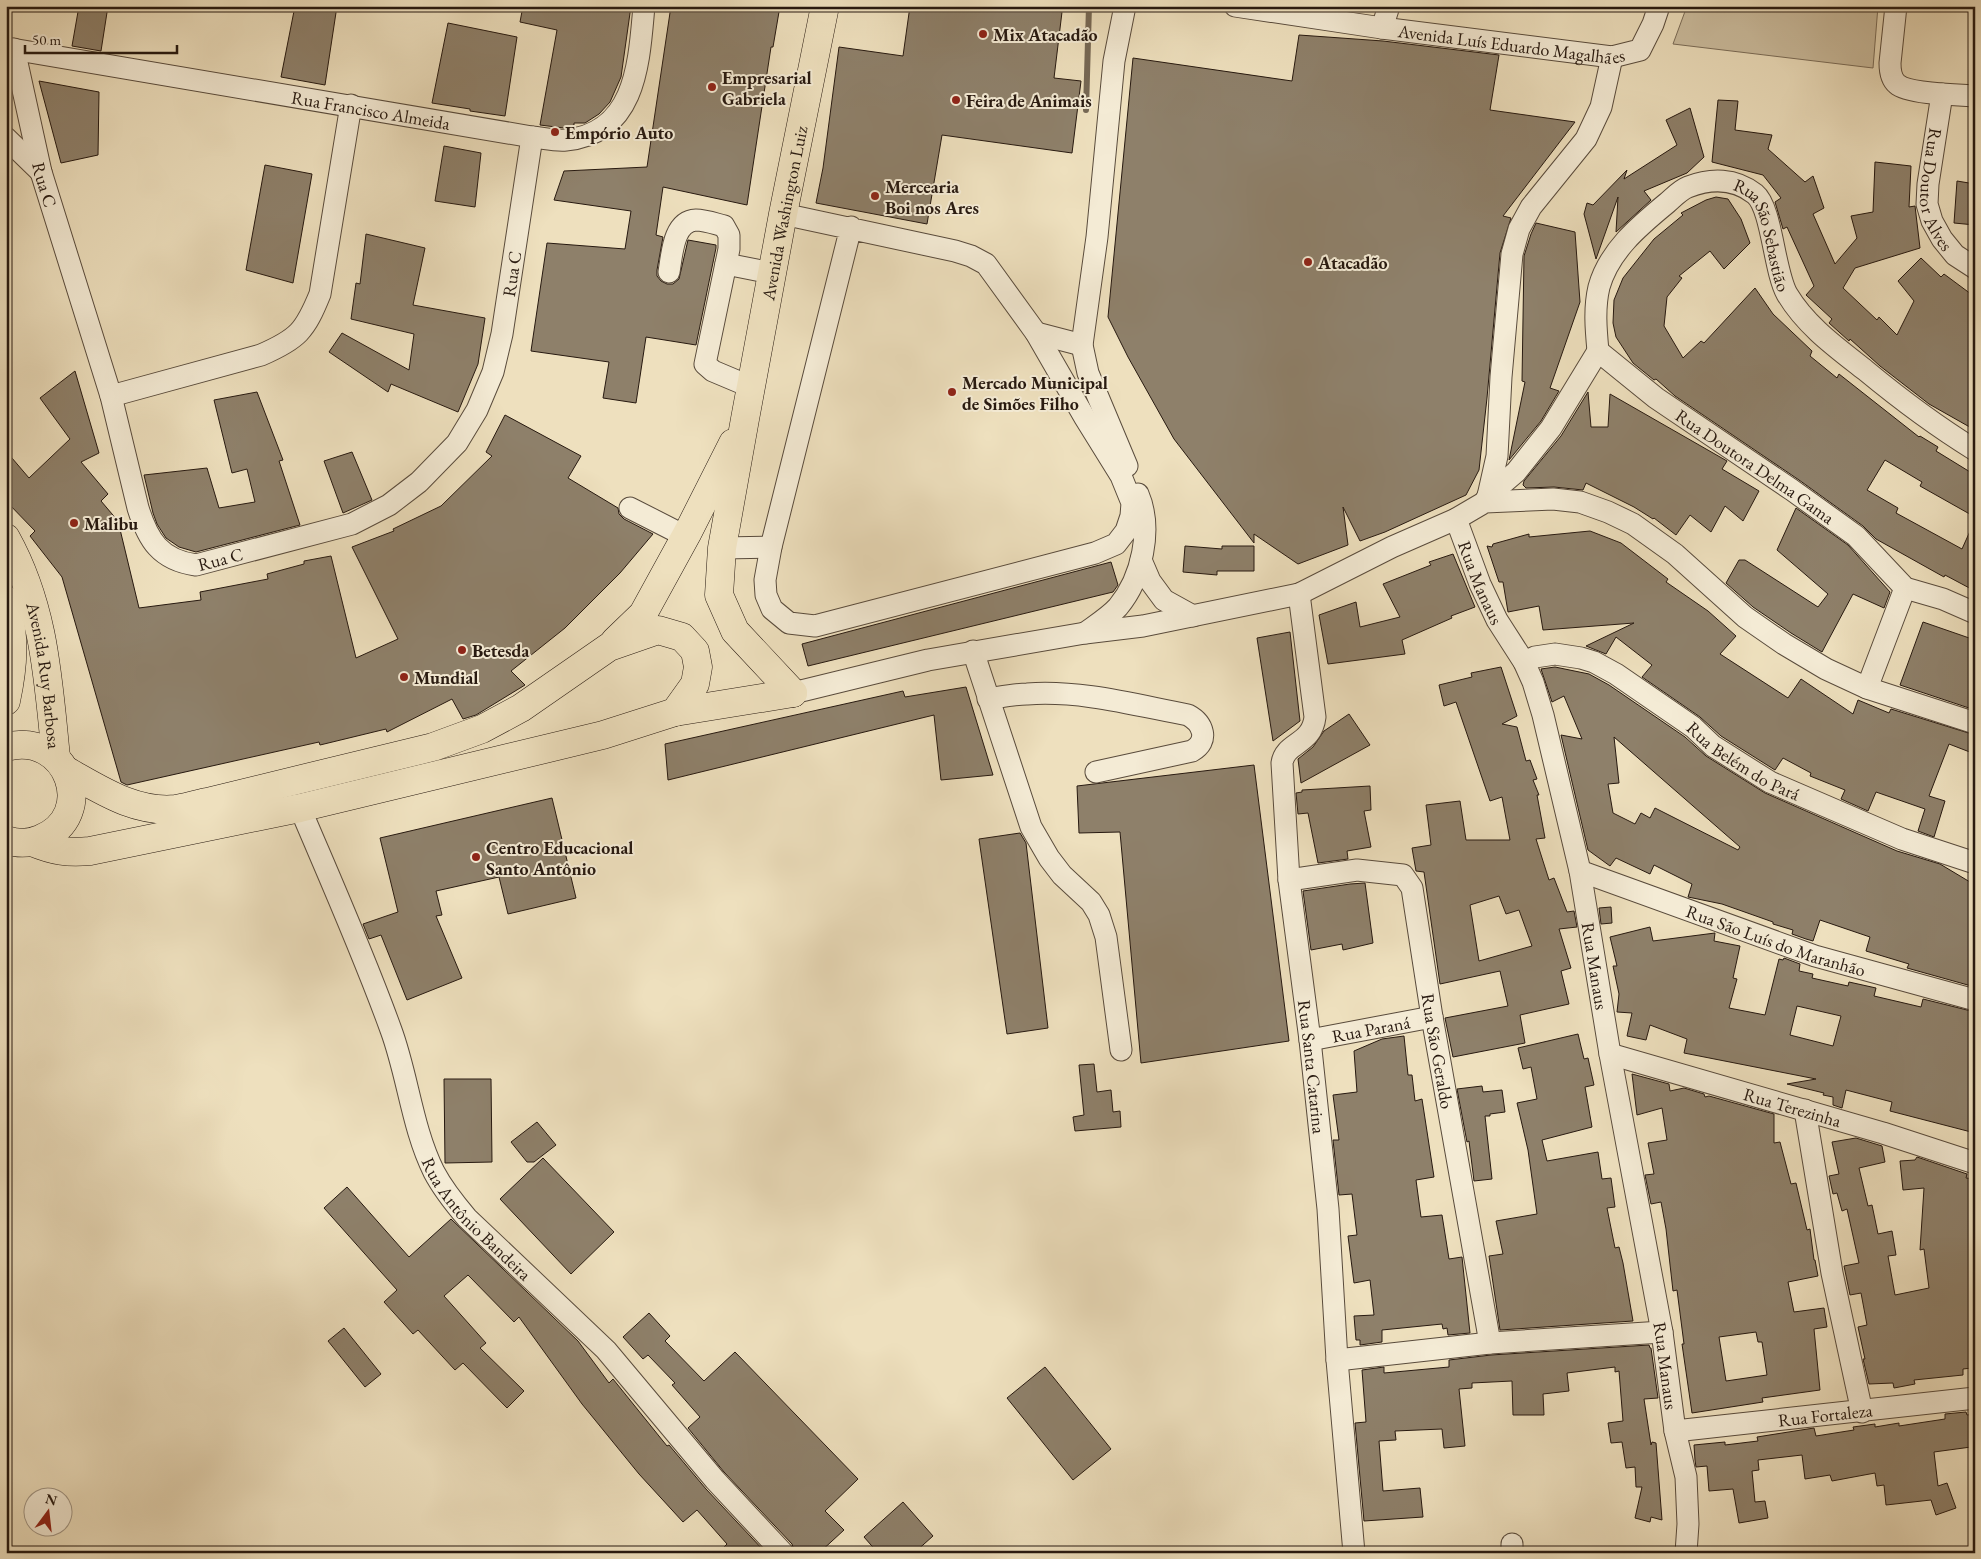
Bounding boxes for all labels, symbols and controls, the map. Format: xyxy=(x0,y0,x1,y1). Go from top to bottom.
street label: Avenida Luís Eduardo Magalhães xyxy=(1396,18,1627,68)
scale bar xyxy=(25,22,178,54)
place label: Mix Atacadão xyxy=(993,23,1098,46)
marker: Mix Atacadão xyxy=(977,28,989,40)
text: 50 m xyxy=(32,30,61,49)
place label: Empresarial Gabriela xyxy=(722,66,812,110)
marker: Empresarial Gabriela xyxy=(706,81,718,93)
street label: Rua Francisco Almeida xyxy=(290,85,453,135)
place label: Feira de Animais xyxy=(966,89,1092,112)
marker: Feira de Animais xyxy=(950,94,962,106)
place label: Empório Auto xyxy=(565,121,673,144)
street label: Avenida Washington Luiz xyxy=(756,124,812,303)
marker: Empório Auto xyxy=(549,126,561,138)
street label: Rua Doutor Alves xyxy=(1915,127,1958,256)
street label: Rua C xyxy=(28,160,63,210)
street label: Rua São Sebastião xyxy=(1731,172,1796,295)
place label: Mercearia Boi nos Ares xyxy=(885,175,979,219)
marker: Mercearia Boi nos Ares xyxy=(869,190,881,202)
street label: Rua C xyxy=(496,249,526,298)
place label: Atacadão xyxy=(1317,251,1388,274)
marker: Atacadão xyxy=(1302,256,1314,268)
place label: Mercado Municipal de Simões Filho xyxy=(962,371,1108,415)
marker: Mercado Municipal de Simões Filho xyxy=(946,386,958,398)
street label: Rua Doutora Delma Gama xyxy=(1671,403,1840,529)
place label: Malibu xyxy=(84,512,138,535)
marker: Malibu xyxy=(68,517,80,529)
street label: Rua Manaus xyxy=(1453,537,1508,629)
street label: Rua C xyxy=(195,542,245,576)
street label: Avenida Ruy Barbosa xyxy=(21,598,67,751)
place label: Betesda xyxy=(472,639,529,662)
marker: Betesda xyxy=(456,644,468,656)
place label: Mundial xyxy=(414,666,478,689)
marker: Mundial xyxy=(398,671,410,683)
street label: Rua Belém do Pará xyxy=(1682,716,1804,805)
place label: Centro Educacional Santo Antônio xyxy=(486,836,633,880)
marker: Centro Educacional Santo Antônio xyxy=(470,851,482,863)
street label: Rua São Luís do Maranhão xyxy=(1683,899,1868,981)
street label: Rua Manaus xyxy=(1577,921,1614,1012)
street label: Rua São Geraldo xyxy=(1417,992,1460,1111)
street label: Rua Santa Catarina xyxy=(1293,998,1331,1136)
street label: Rua Paraná xyxy=(1330,1010,1413,1047)
street label: Rua Terezinha xyxy=(1741,1082,1845,1132)
street label: Rua Antônio Bandeira xyxy=(417,1154,537,1286)
street label: Rua Manaus xyxy=(1649,1320,1684,1411)
street label: Rua Fortaleza xyxy=(1777,1398,1874,1431)
north arrow xyxy=(22,1486,72,1536)
text: N xyxy=(44,1489,60,1510)

